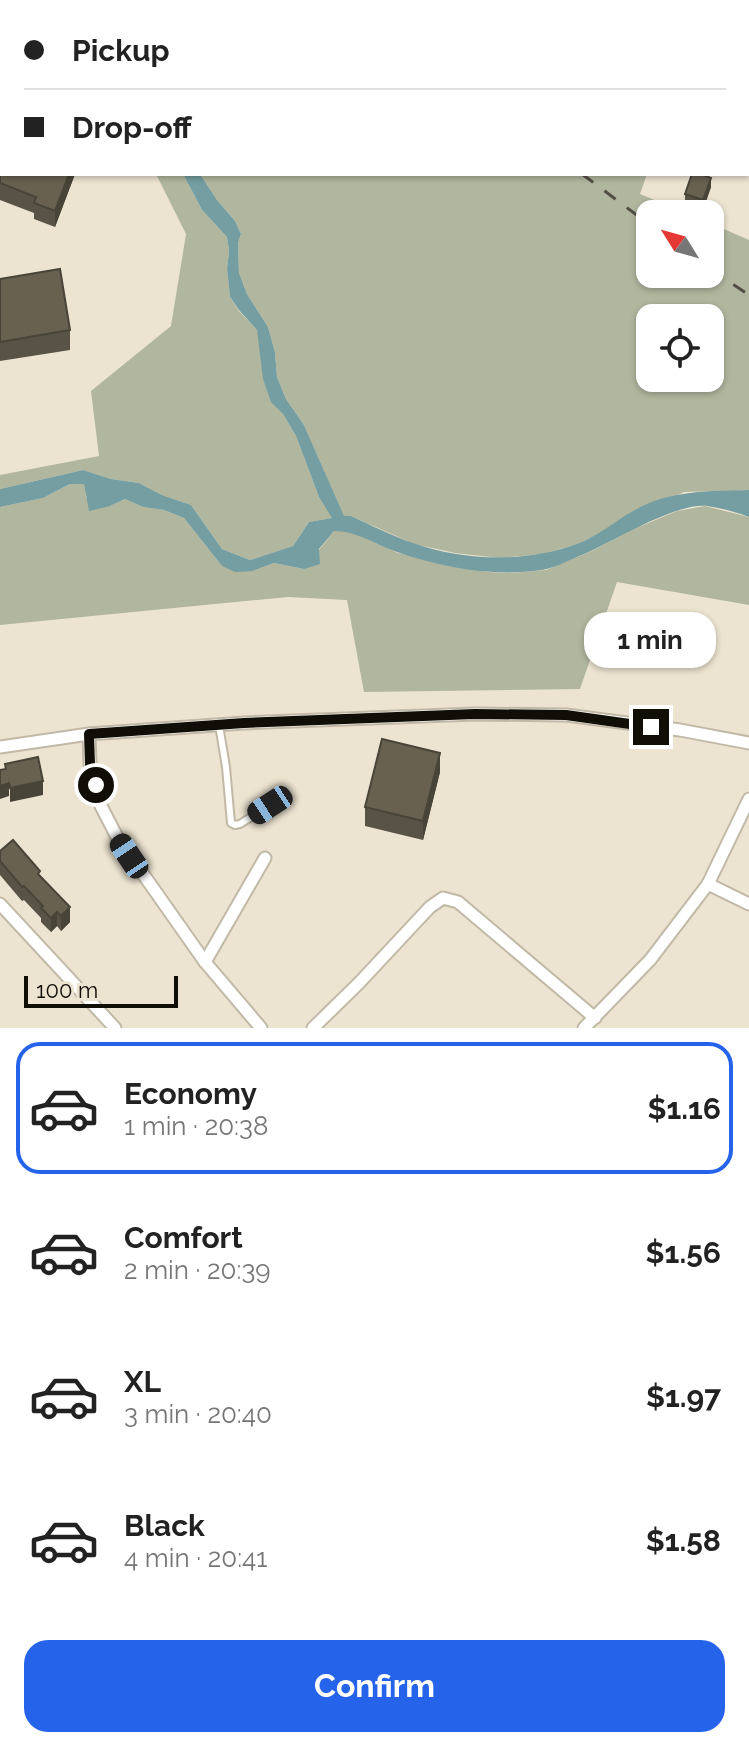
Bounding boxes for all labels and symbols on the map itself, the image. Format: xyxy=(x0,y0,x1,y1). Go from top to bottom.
north arrow xyxy=(636,200,724,288)
callout: 1 min xyxy=(585,611,717,667)
route end xyxy=(633,709,669,745)
route start xyxy=(78,767,114,803)
car xyxy=(243,782,297,828)
car xyxy=(106,829,152,883)
scale bar xyxy=(24,972,178,1008)

